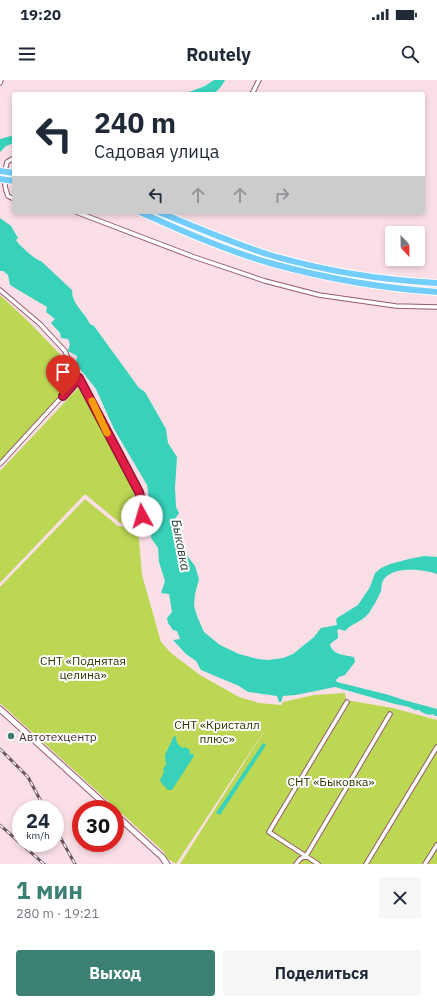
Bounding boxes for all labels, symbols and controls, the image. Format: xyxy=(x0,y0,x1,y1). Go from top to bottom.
text: 19:20 xyxy=(20,5,61,24)
icon: menu xyxy=(16,43,38,65)
text: Routely xyxy=(186,43,251,66)
icon: search xyxy=(399,43,421,65)
text: 240 m xyxy=(94,104,176,141)
icon: left xyxy=(28,108,80,160)
text: Садовая улица xyxy=(94,140,219,163)
icon: left xyxy=(145,184,167,206)
icon: ahead xyxy=(187,184,209,206)
icon: ahead xyxy=(229,184,251,206)
icon: right xyxy=(271,184,293,206)
north arrow xyxy=(385,226,425,266)
map controls xyxy=(385,226,425,266)
pin xyxy=(46,355,80,396)
icon: arrive xyxy=(52,361,74,383)
position arrow xyxy=(121,495,163,537)
water label: Быковка xyxy=(168,518,194,572)
park label: СНТ «Поднятая целина» xyxy=(40,653,126,682)
park label: СНТ «Кристалл плюс» xyxy=(174,717,260,746)
place label: Автотехцентр xyxy=(19,729,97,744)
marker: Автотехцентр xyxy=(6,731,16,741)
park label: СНТ «Быковка» xyxy=(288,774,374,789)
speed limit sign: 30 xyxy=(72,800,124,852)
text: 24 xyxy=(26,807,50,834)
text: km/h xyxy=(26,829,50,842)
text: 1 мин xyxy=(16,874,83,906)
button: close xyxy=(379,877,421,919)
text: 280 m · 19:21 xyxy=(16,905,99,922)
button: Выход xyxy=(16,950,215,996)
button: Поделиться xyxy=(223,950,421,996)

